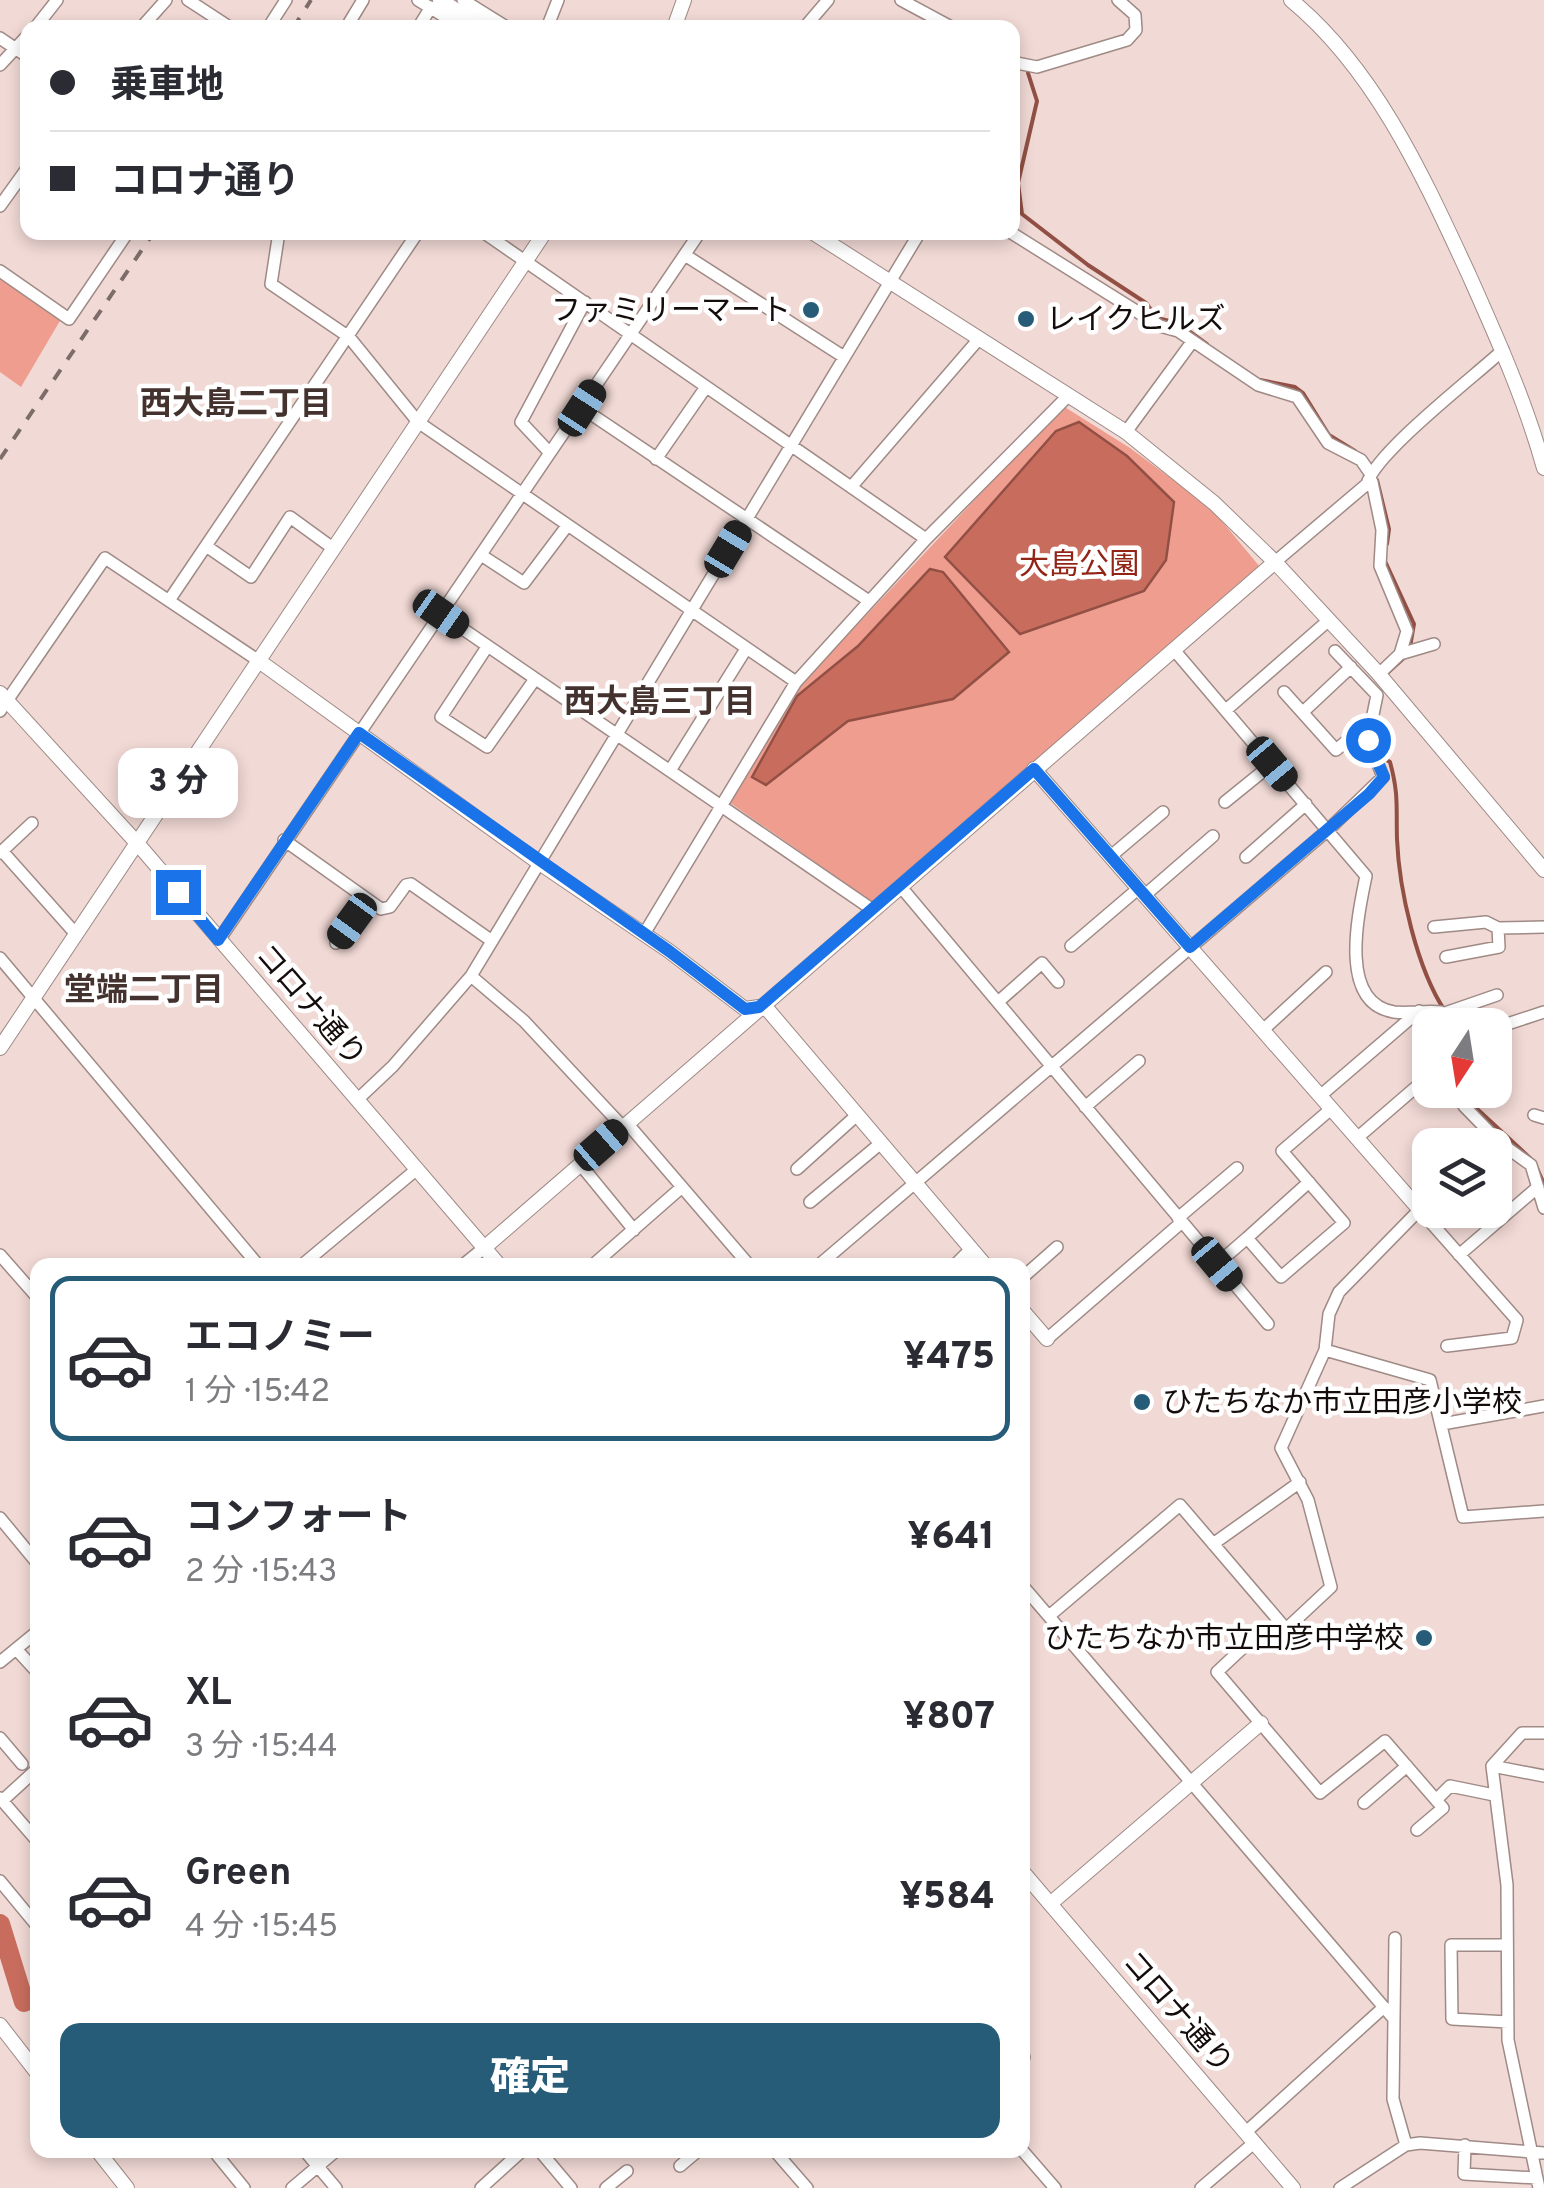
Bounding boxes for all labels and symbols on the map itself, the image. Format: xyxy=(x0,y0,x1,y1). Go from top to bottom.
place label: ファミリーマート xyxy=(551,294,791,331)
marker: ファミリーマート xyxy=(800,299,822,321)
place label: レイクヒルズ xyxy=(1046,303,1225,340)
marker: レイクヒルズ xyxy=(1015,308,1037,330)
car xyxy=(553,375,611,441)
district label: 西大島二丁目 xyxy=(140,386,332,426)
car xyxy=(700,516,756,582)
park label: 大島公園 xyxy=(1019,548,1139,585)
car xyxy=(408,585,474,643)
district label: 西大島三丁目 xyxy=(564,684,756,724)
route start xyxy=(1346,718,1391,763)
car xyxy=(1241,731,1303,797)
callout: 3 分 xyxy=(118,747,238,817)
route end xyxy=(156,870,201,915)
car xyxy=(322,888,382,954)
street label: コロナ通り xyxy=(246,938,372,1075)
district label: 堂端二丁目 xyxy=(64,972,224,1012)
north arrow xyxy=(1412,1008,1512,1108)
car xyxy=(569,1114,633,1176)
car xyxy=(1186,1231,1248,1297)
place label: ひたちなか市立田彦小学校 xyxy=(1162,1386,1522,1423)
marker: ひたちなか市立田彦小学校 xyxy=(1131,1391,1153,1413)
place label: ひたちなか市立田彦中学校 xyxy=(1044,1622,1404,1659)
marker: ひたちなか市立田彦中学校 xyxy=(1413,1627,1435,1649)
street label: コロナ通り xyxy=(1113,1945,1239,2082)

